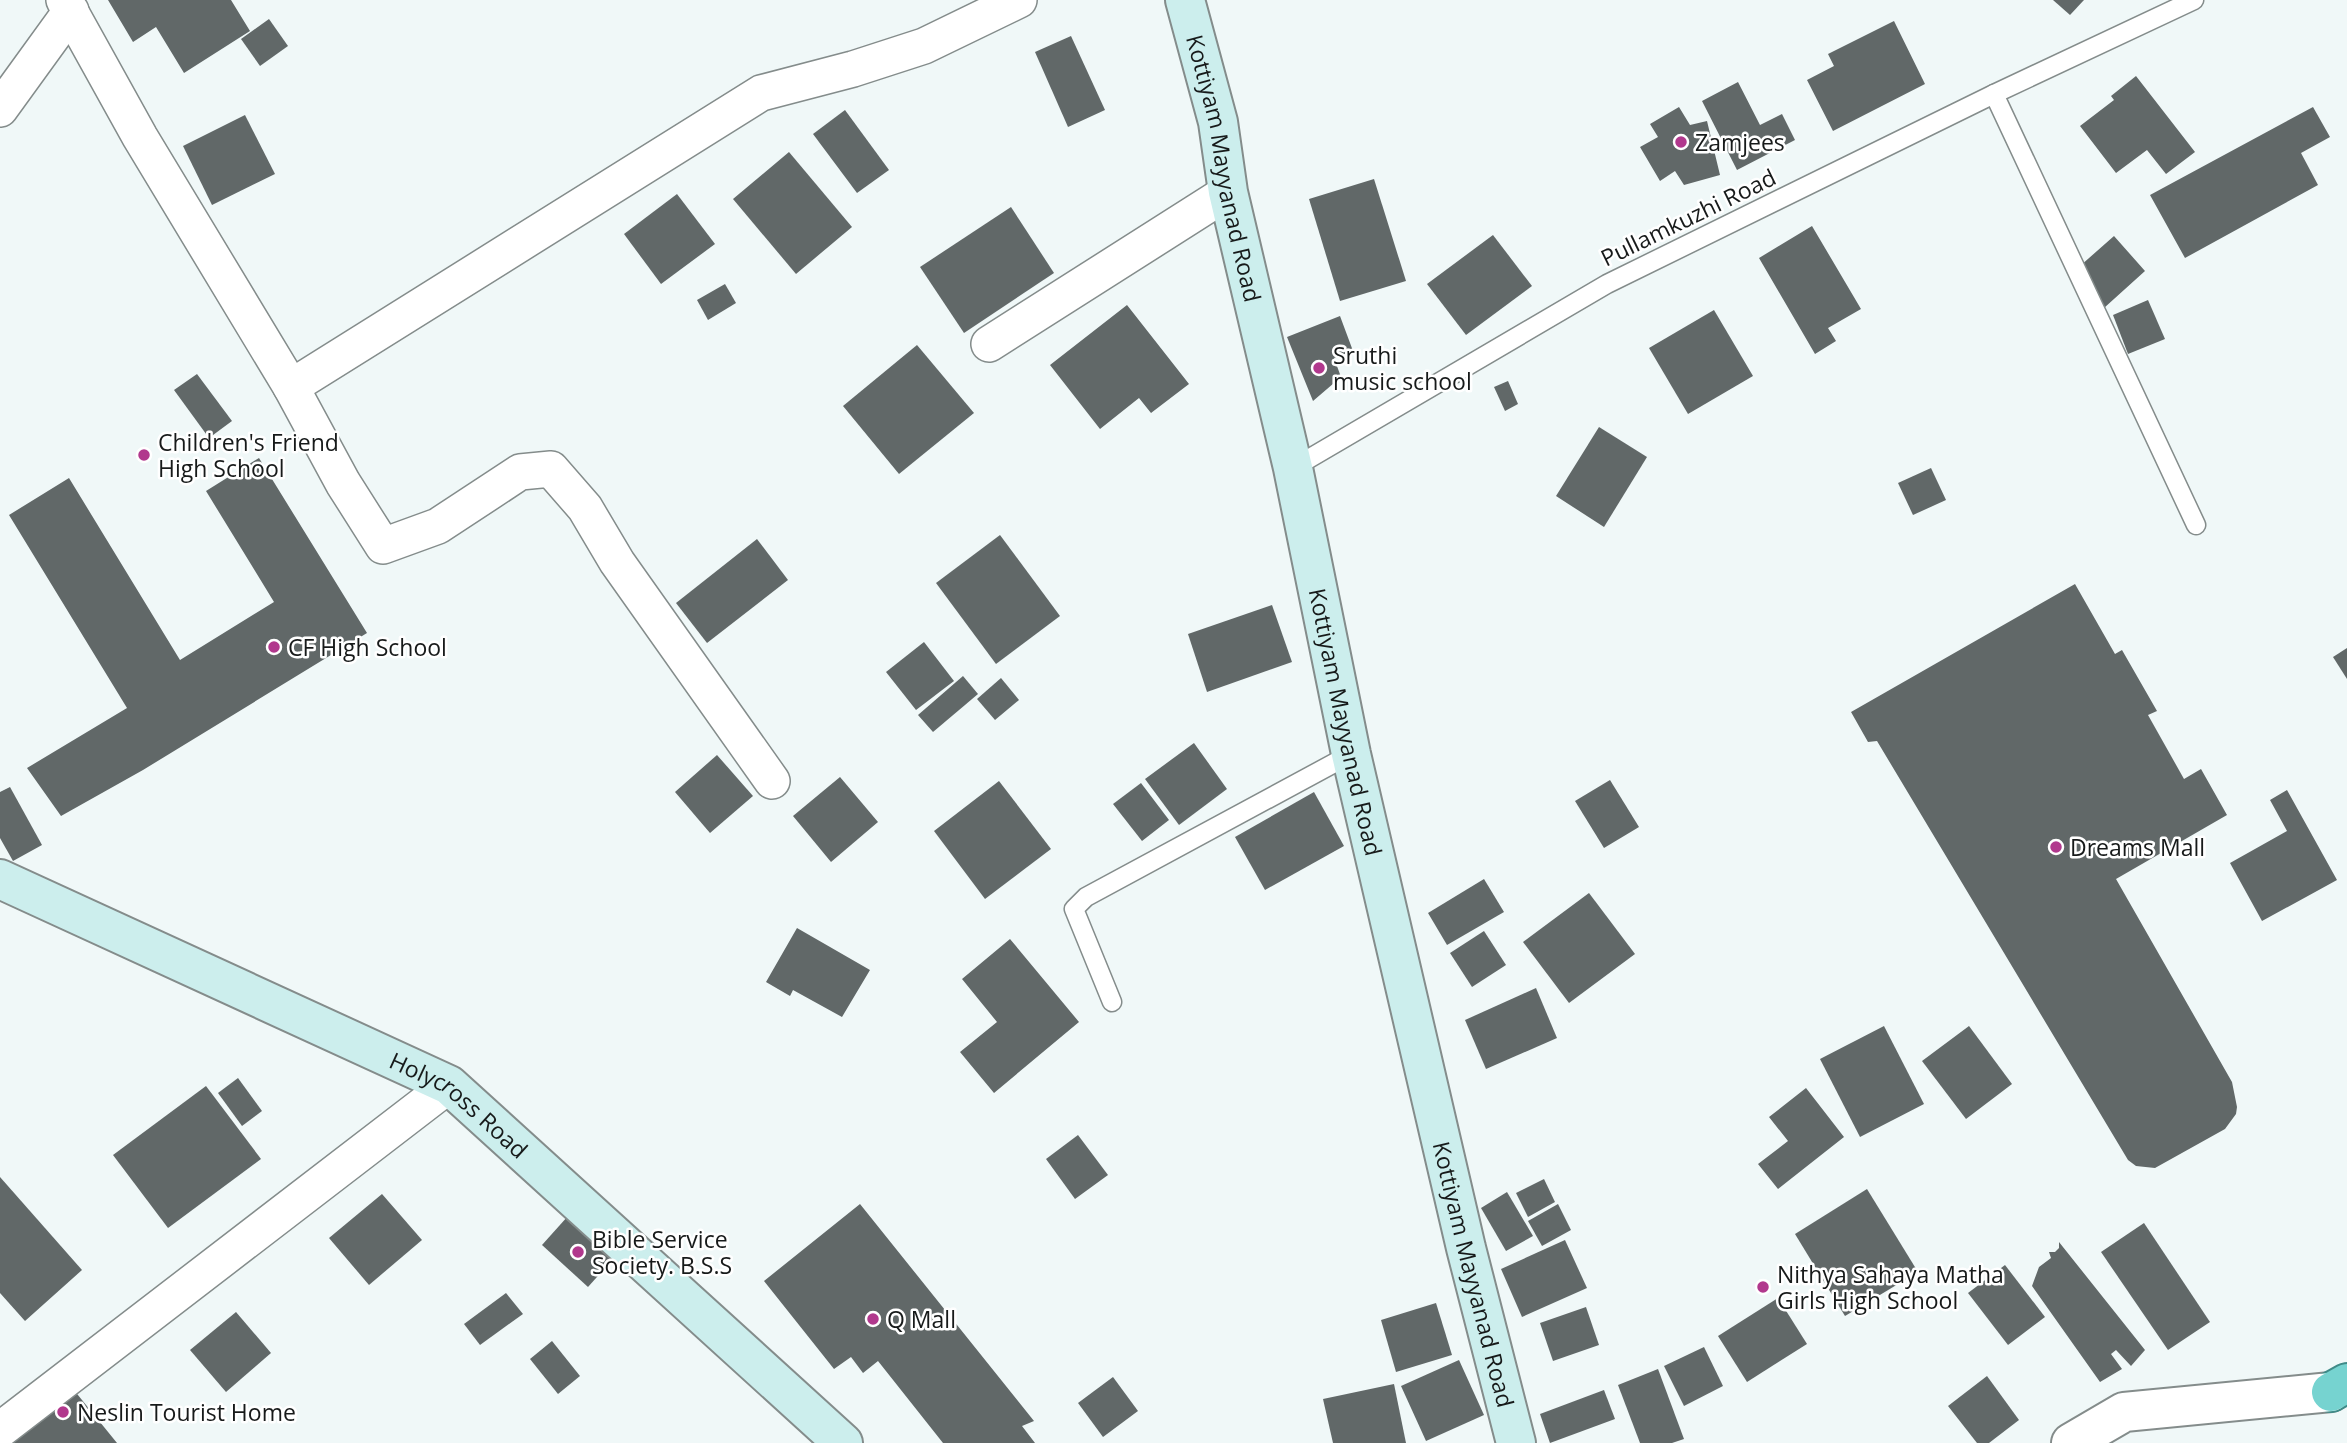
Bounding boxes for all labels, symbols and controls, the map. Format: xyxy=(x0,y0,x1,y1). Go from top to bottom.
street label: Kottiyam Mayyanad Road xyxy=(1179,31,1269,305)
place label: Zamjees xyxy=(1695,126,1785,158)
marker: Zamjees xyxy=(1673,134,1689,150)
street label: Pullamkuzhi Road xyxy=(1595,161,1781,273)
place label: Sruthi music school xyxy=(1333,339,1472,397)
marker: Sruthi music school xyxy=(1311,360,1327,376)
place label: Children's Friend High School xyxy=(158,426,339,484)
marker: Children's Friend High School xyxy=(136,447,152,463)
street label: Kottiyam Mayyanad Road xyxy=(1302,585,1390,859)
place label: CF High School xyxy=(288,631,447,663)
marker: CF High School xyxy=(266,639,282,655)
place label: Dreams Mall xyxy=(2070,831,2205,863)
marker: Dreams Mall xyxy=(2048,839,2064,855)
street label: Holycross Road xyxy=(384,1044,535,1165)
street label: Kottiyam Mayyanad Road xyxy=(1426,1138,1522,1411)
place label: Bible Service Society. B.S.S xyxy=(592,1223,732,1281)
marker: Bible Service Society. B.S.S xyxy=(570,1244,586,1260)
place label: Nithya Sahaya Matha Girls High School xyxy=(1777,1258,2004,1316)
marker: Nithya Sahaya Matha Girls High School xyxy=(1755,1279,1771,1295)
place label: Q Mall xyxy=(887,1303,956,1335)
marker: Q Mall xyxy=(865,1311,881,1327)
place label: Neslin Tourist Home xyxy=(77,1396,296,1428)
marker: Neslin Tourist Home xyxy=(55,1404,71,1420)

